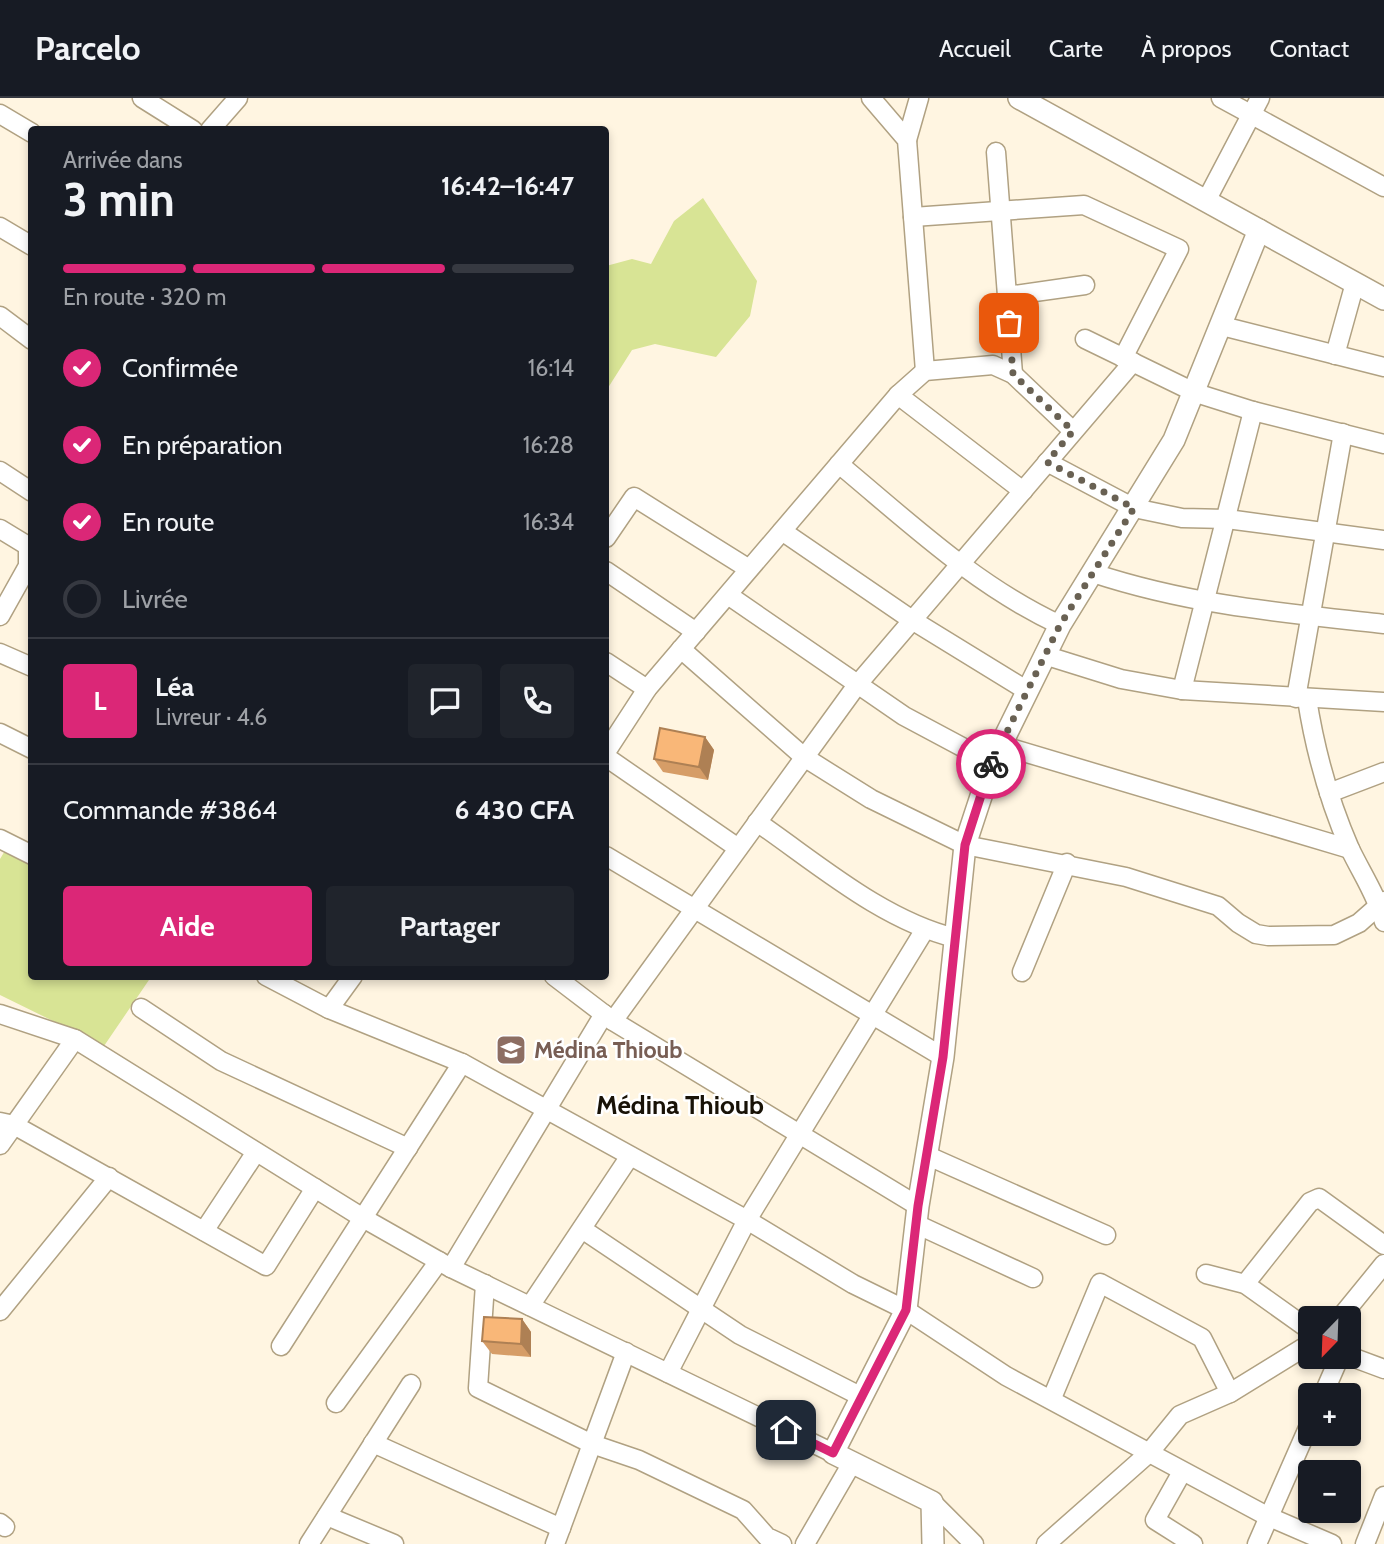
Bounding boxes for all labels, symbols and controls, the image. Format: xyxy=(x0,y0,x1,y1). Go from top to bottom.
text: Parcelo xyxy=(35,28,140,68)
text: Accueil xyxy=(939,34,1011,63)
text: Carte xyxy=(1049,34,1103,63)
text: À propos xyxy=(1141,34,1232,63)
text: Contact xyxy=(1270,34,1349,63)
text: Arrivée dans xyxy=(63,146,183,174)
text: 16:42–16:47 xyxy=(441,170,574,202)
text: 3 min xyxy=(63,172,175,228)
text: En route · 320 m xyxy=(63,283,226,311)
pin xyxy=(979,293,1039,353)
icon: bag xyxy=(990,304,1028,342)
icon: check xyxy=(63,349,101,387)
text: Confirmée xyxy=(122,352,238,384)
text: 16:14 xyxy=(528,354,574,382)
icon: check xyxy=(63,426,101,464)
text: En préparation xyxy=(122,429,283,461)
text: 16:28 xyxy=(523,431,574,459)
icon: check xyxy=(63,503,101,541)
text: En route xyxy=(122,506,214,538)
text: 16:34 xyxy=(523,508,574,536)
text: Livrée xyxy=(122,583,188,615)
button: chat xyxy=(408,664,482,738)
button: phone xyxy=(500,664,574,738)
text: Léa xyxy=(155,671,194,703)
text: L xyxy=(93,685,107,717)
text: Livreur · 4.6 xyxy=(155,703,267,731)
courier xyxy=(956,729,1026,799)
icon: bike xyxy=(972,745,1010,783)
text: Commande #3864 xyxy=(63,794,277,826)
text: 6 430 CFA xyxy=(455,794,574,826)
button: Aide xyxy=(63,886,312,966)
button: Partager xyxy=(326,886,574,966)
school or university icon: Médina Thioub xyxy=(494,1033,528,1067)
place label: Médina Thioub xyxy=(534,1036,682,1064)
district label: Médina Thioub xyxy=(596,1089,764,1121)
north arrow xyxy=(1298,1306,1362,1368)
map controls xyxy=(1298,1306,1361,1523)
button: + xyxy=(1298,1383,1361,1446)
pin xyxy=(756,1400,816,1460)
icon: home xyxy=(767,1411,805,1449)
button: − xyxy=(1298,1460,1361,1523)

